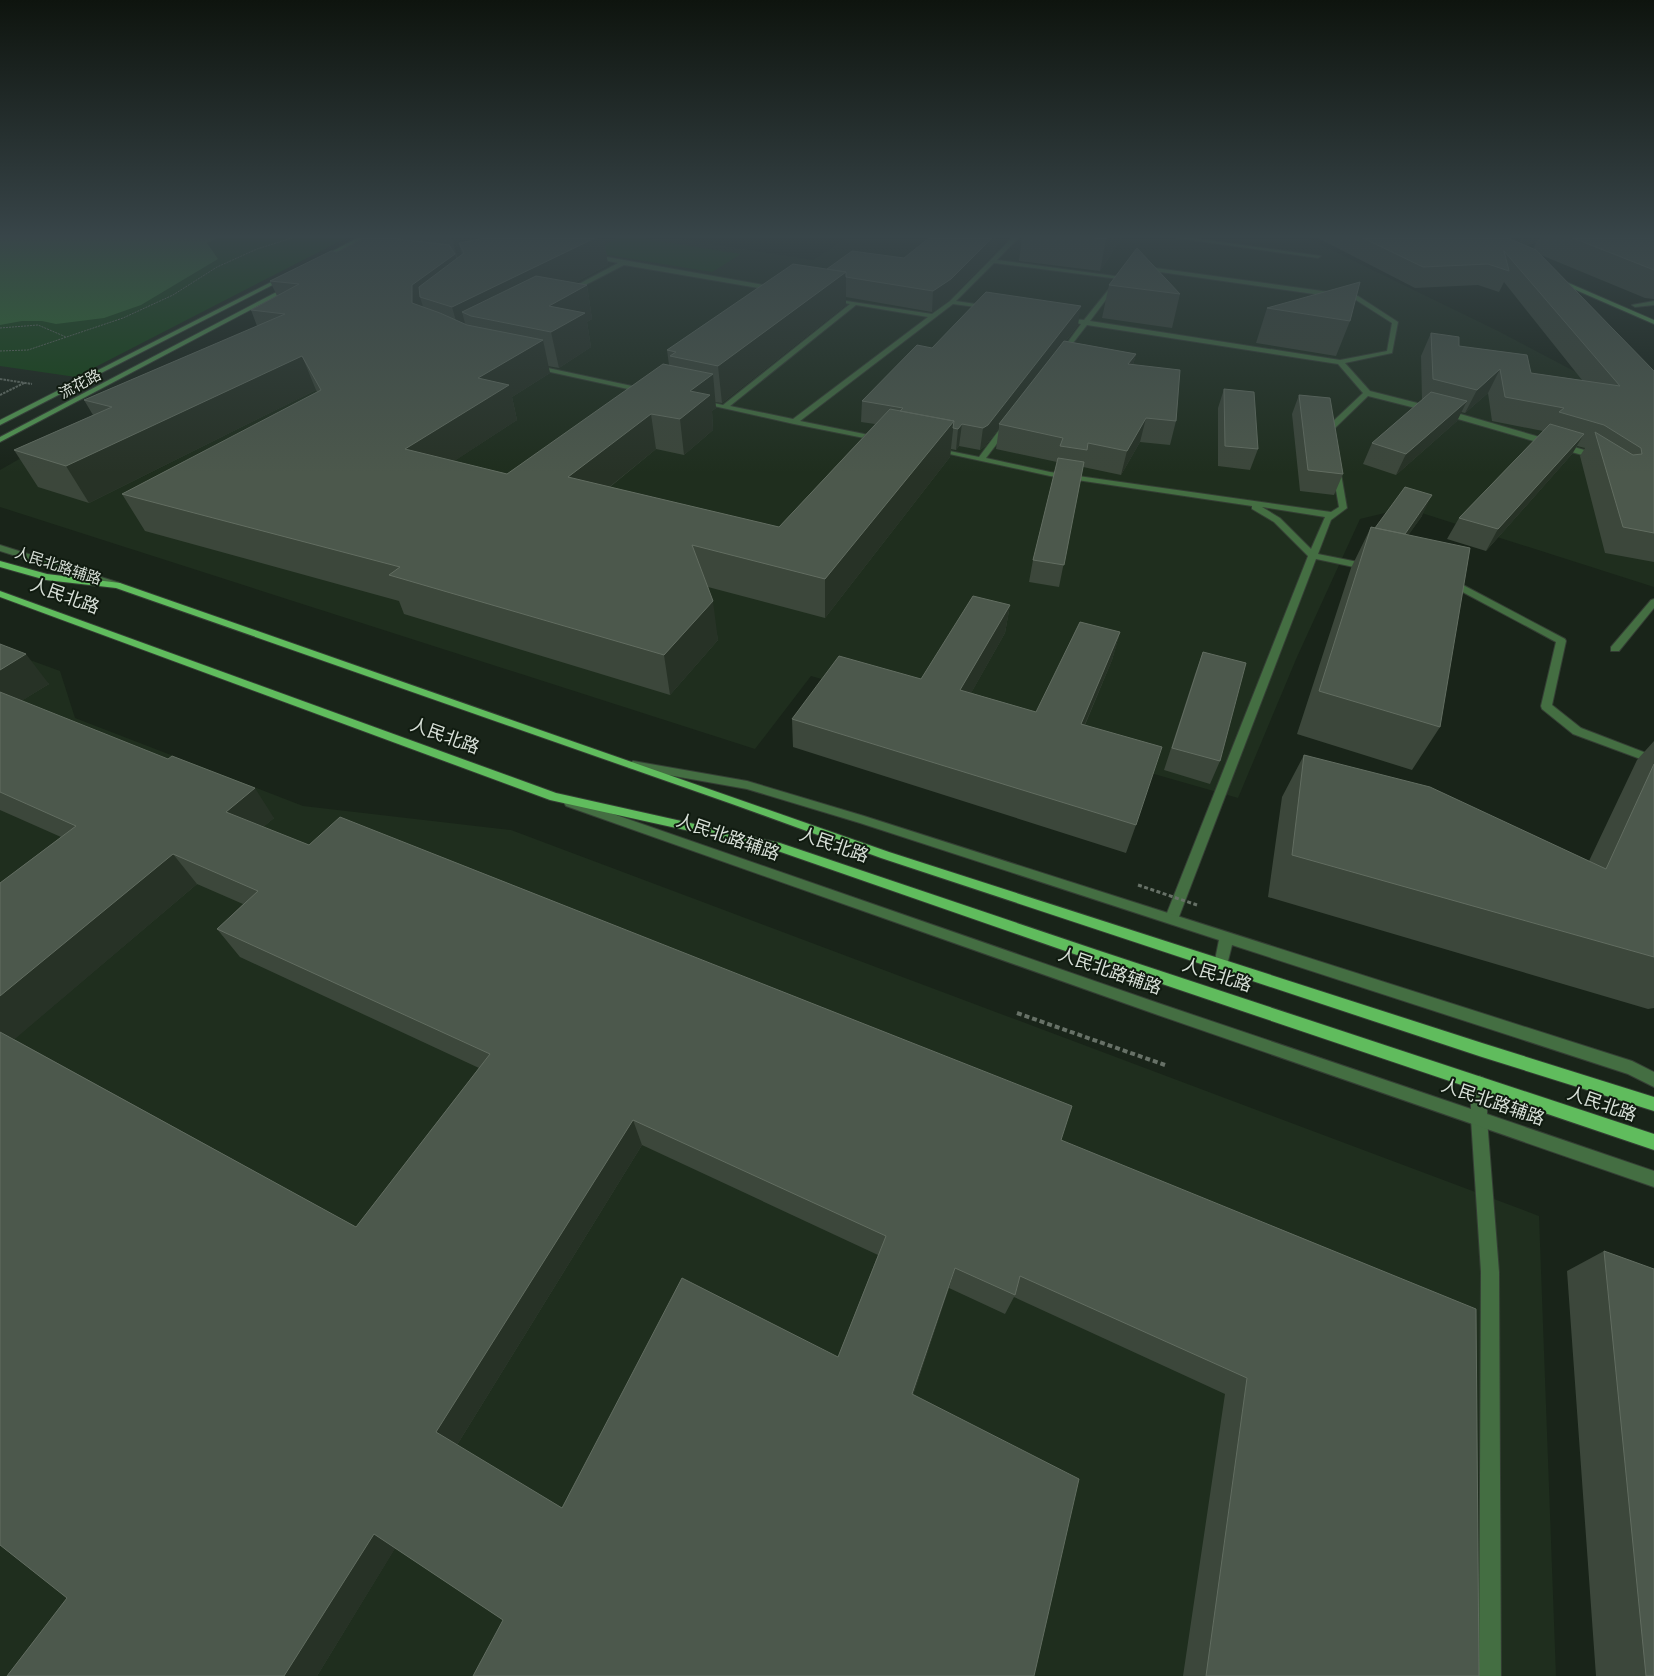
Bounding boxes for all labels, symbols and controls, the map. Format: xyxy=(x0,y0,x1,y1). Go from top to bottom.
street label: 流花路 xyxy=(55,365,105,404)
street label: 人民北路辅路 xyxy=(12,543,104,590)
street label: 人民北路 xyxy=(27,572,103,621)
street label: 人民北路 xyxy=(407,712,483,761)
street label: 人民北路辅路 xyxy=(673,808,783,867)
street label: 人民北路 xyxy=(796,822,872,869)
street label: 人民北路辅路 xyxy=(1055,942,1165,1001)
street label: 人民北路 xyxy=(1179,952,1255,998)
street label: 人民北路辅路 xyxy=(1438,1073,1548,1132)
street label: 人民北路 xyxy=(1564,1081,1640,1128)

